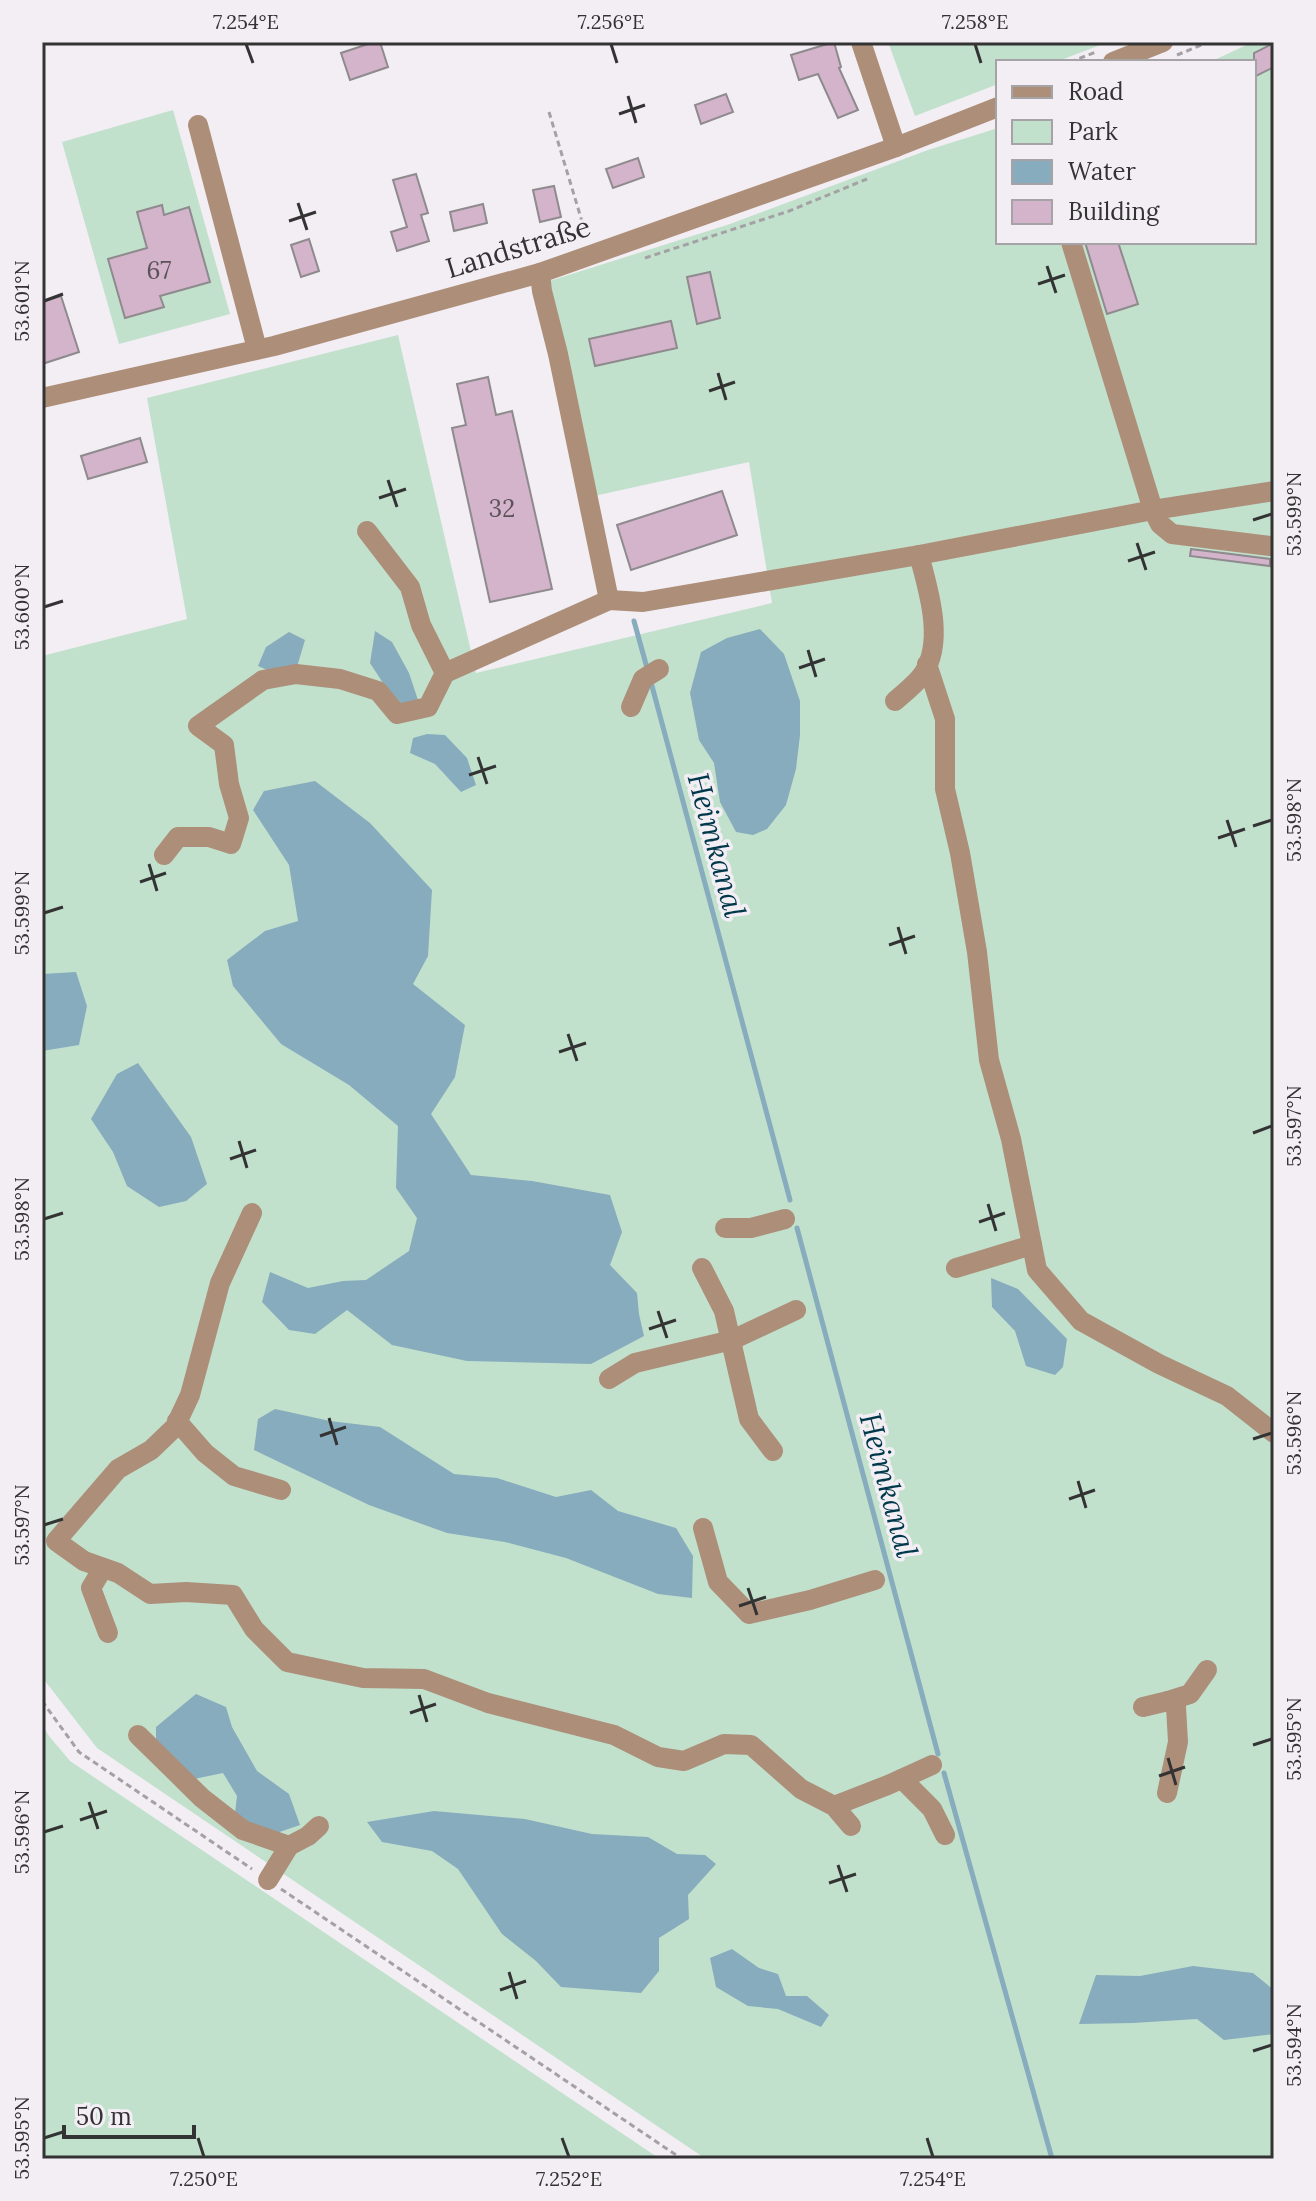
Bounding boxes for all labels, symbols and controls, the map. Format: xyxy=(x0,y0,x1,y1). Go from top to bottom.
text: 7.254°E xyxy=(213,9,279,34)
text: 7.256°E xyxy=(578,9,645,34)
text: 7.258°E xyxy=(942,9,1008,34)
legend xyxy=(996,60,1256,244)
text: Road xyxy=(1068,76,1124,107)
text: Park xyxy=(1068,116,1118,147)
text: Water xyxy=(1068,156,1136,187)
text: Building xyxy=(1068,196,1160,227)
street label: Landstraße xyxy=(441,208,595,286)
house number: 67 xyxy=(147,255,171,286)
text: 53.601°N xyxy=(9,260,34,342)
text: 53.599°N xyxy=(1281,472,1306,556)
house number: 32 xyxy=(489,493,515,524)
text: 53.600°N xyxy=(9,564,34,650)
water label: Heimkanal xyxy=(679,768,755,922)
text: 53.598°N xyxy=(1281,778,1306,862)
text: 53.599°N xyxy=(9,871,34,955)
text: 53.597°N xyxy=(1281,1085,1306,1167)
text: 53.598°N xyxy=(9,1177,34,1261)
text: 53.596°N xyxy=(1281,1391,1306,1475)
water label: Heimkanal xyxy=(851,1408,927,1562)
text: 53.597°N xyxy=(9,1484,34,1566)
text: 53.595°N xyxy=(1281,1697,1306,1781)
text: 53.596°N xyxy=(9,1790,34,1874)
text: 53.594°N xyxy=(1281,2003,1306,2087)
scale bar xyxy=(64,2089,194,2139)
text: 53.595°N xyxy=(9,2096,34,2180)
text: 50 m xyxy=(76,2101,132,2132)
text: 7.250°E xyxy=(170,2166,238,2191)
text: 7.252°E xyxy=(536,2166,602,2191)
text: 7.254°E xyxy=(900,2166,966,2191)

